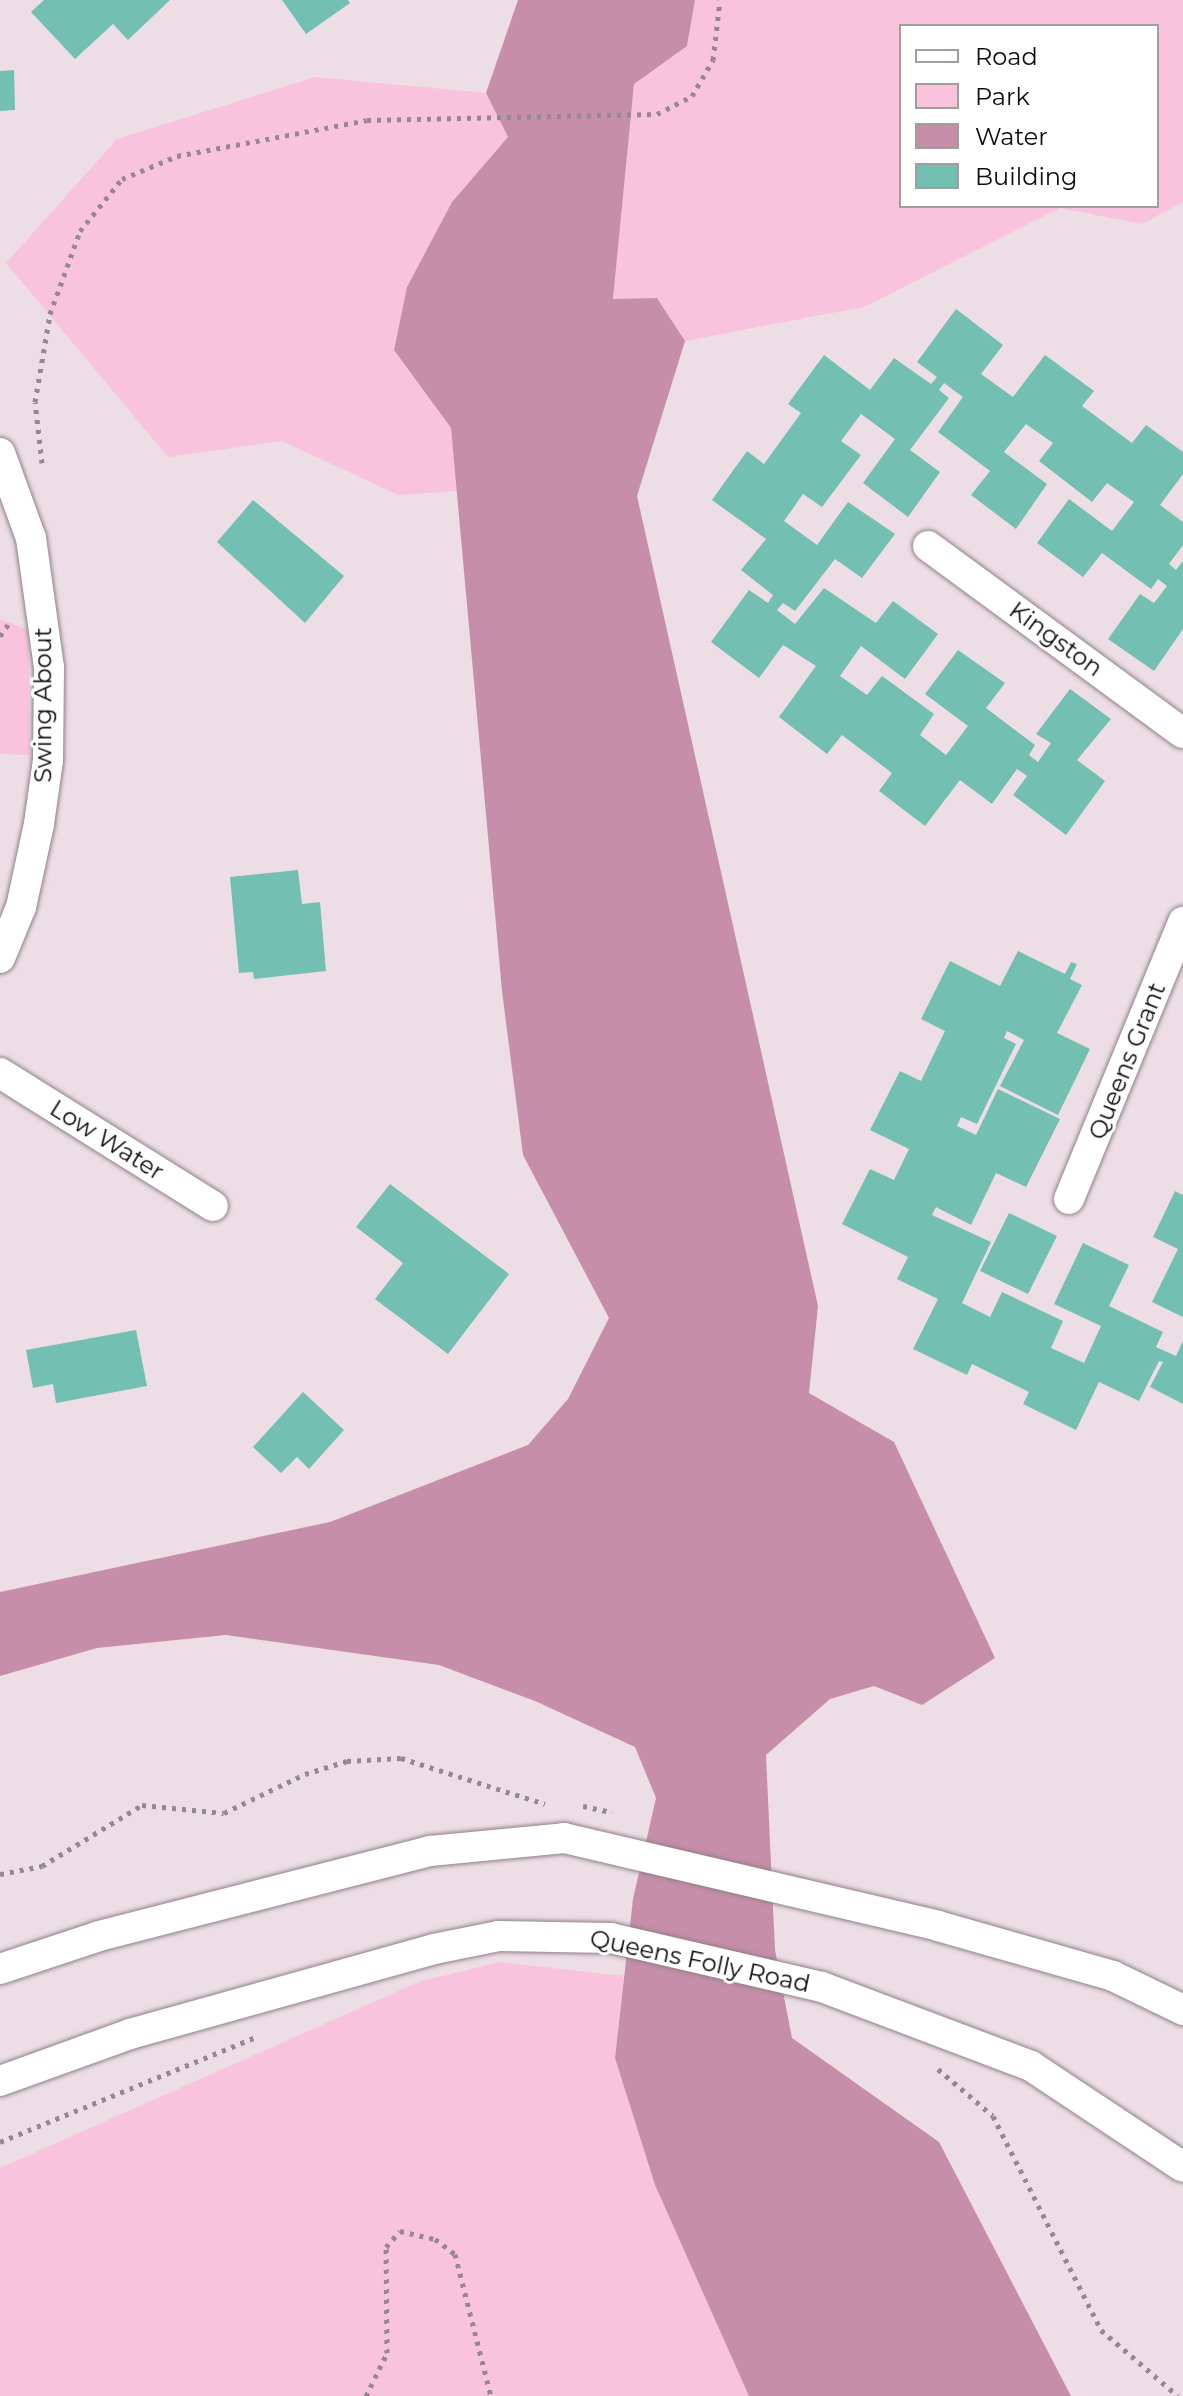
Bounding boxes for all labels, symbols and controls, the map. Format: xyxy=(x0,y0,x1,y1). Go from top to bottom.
legend xyxy=(899,24,1159,208)
text: Road xyxy=(975,42,1038,71)
text: Park xyxy=(975,82,1030,111)
text: Water xyxy=(975,122,1048,151)
text: Building xyxy=(975,162,1078,191)
street label: Kingston xyxy=(1004,595,1108,683)
street label: Swing About xyxy=(29,627,57,783)
street label: Queens Grant xyxy=(1082,978,1172,1144)
street label: Low Water xyxy=(45,1094,169,1186)
street label: Queens Folly Road xyxy=(587,1924,813,1998)

